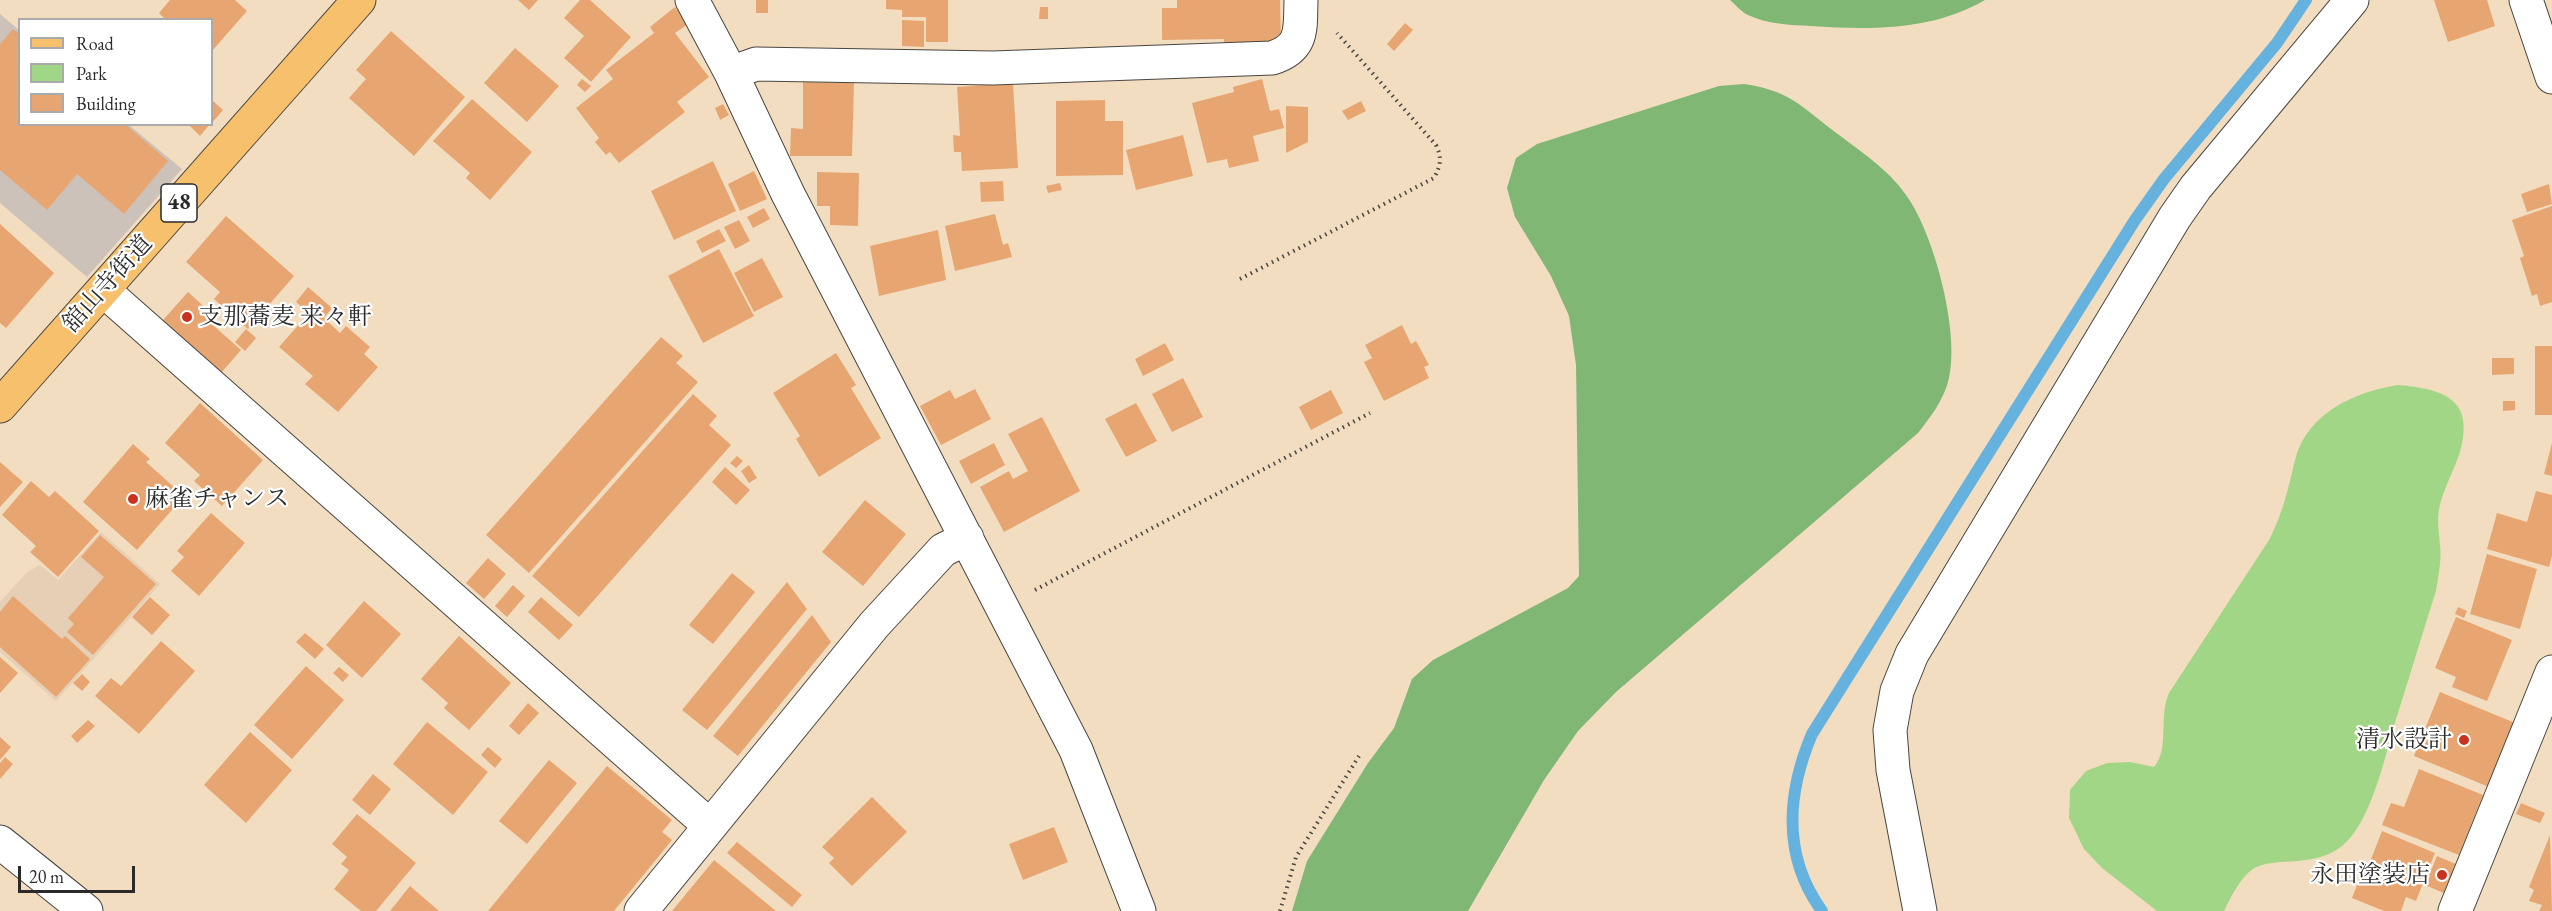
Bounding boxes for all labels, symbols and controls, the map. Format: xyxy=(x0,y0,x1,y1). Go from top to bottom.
legend xyxy=(18,18,213,126)
text: Road xyxy=(76,32,114,55)
text: Park xyxy=(76,62,107,85)
text: Building xyxy=(76,92,136,115)
road number: 48 xyxy=(161,184,197,222)
street label: 舘山寺街道 xyxy=(57,230,159,338)
place label: 支那蕎麦 来々軒 xyxy=(199,303,372,331)
marker: 支那蕎麦 来々軒 xyxy=(180,310,194,324)
place label: 麻雀チャンス xyxy=(145,485,289,513)
marker: 麻雀チャンス xyxy=(126,492,140,506)
place label: 清水設計 xyxy=(2356,726,2452,754)
marker: 清水設計 xyxy=(2457,733,2471,747)
scale bar xyxy=(21,854,138,892)
place label: 永田塗装店 xyxy=(2310,861,2430,889)
text: 20 m xyxy=(29,865,64,888)
marker: 永田塗装店 xyxy=(2435,868,2449,882)

